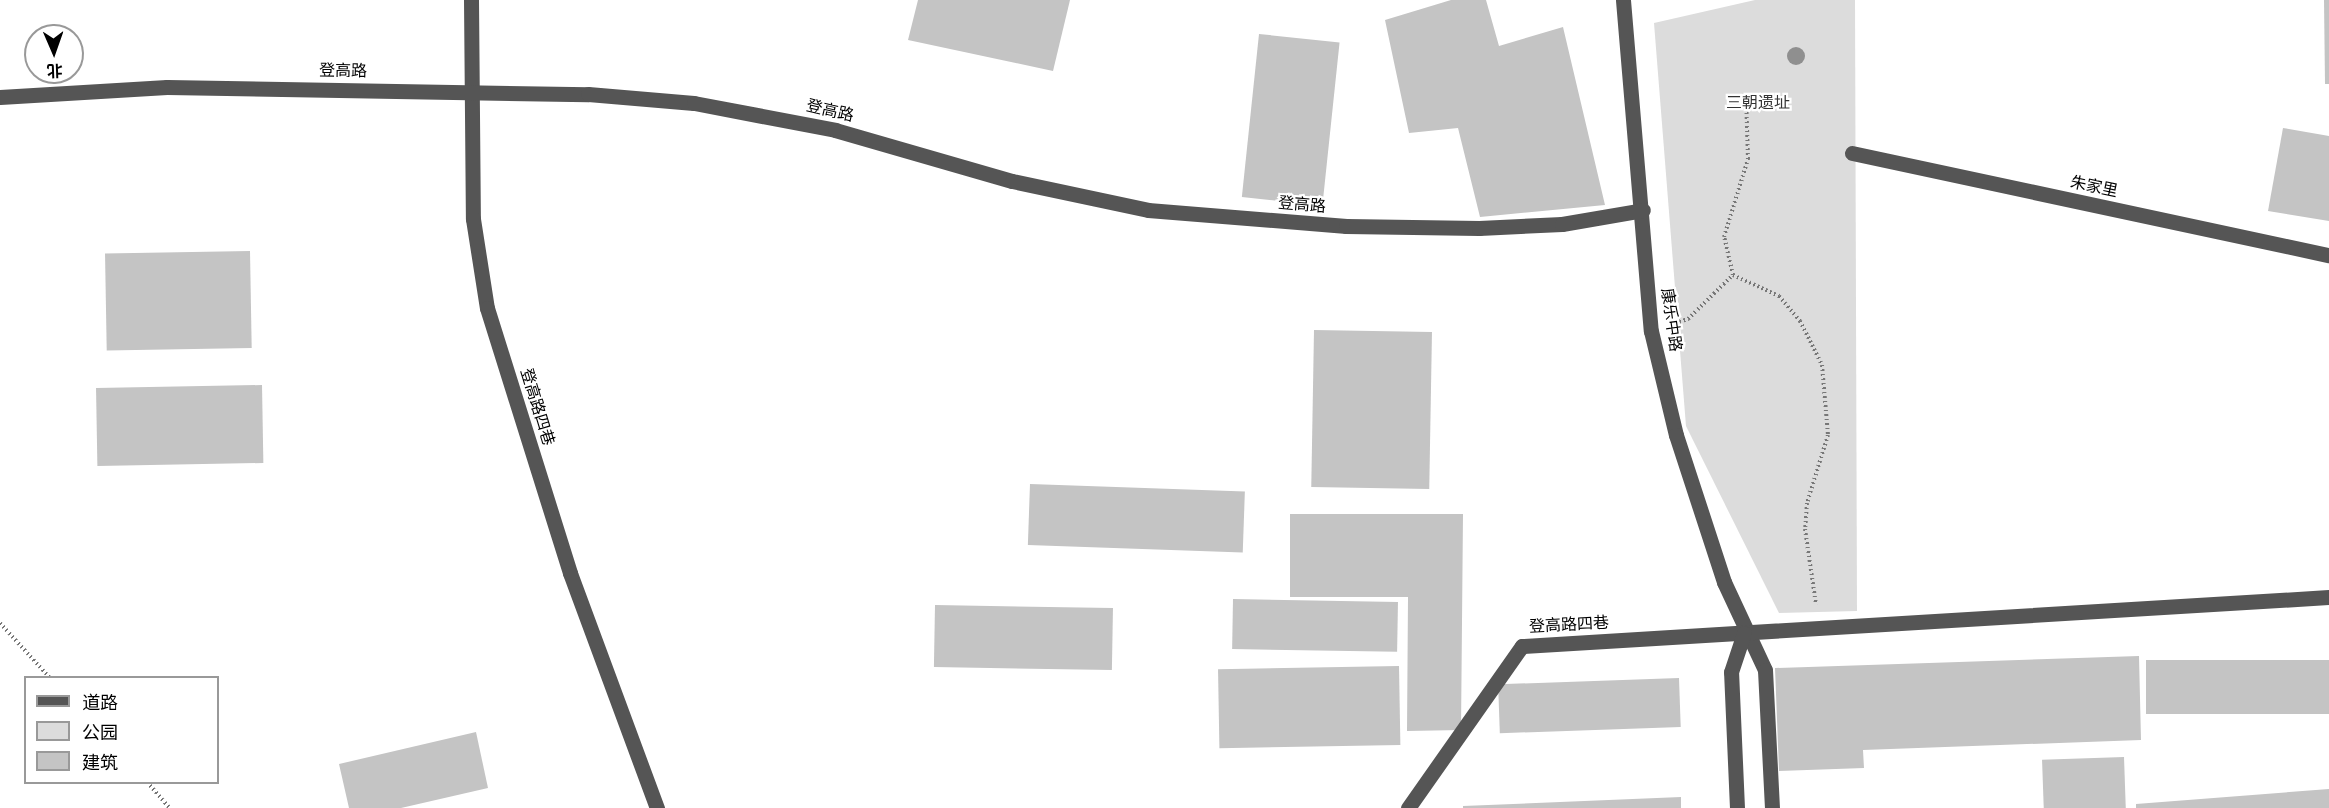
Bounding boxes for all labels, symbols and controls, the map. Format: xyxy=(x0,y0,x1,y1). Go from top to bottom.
north arrow xyxy=(24,24,84,84)
text: 北 xyxy=(46,61,63,80)
street label: 登高路 xyxy=(319,61,367,81)
park label: 三朝遗址 xyxy=(1726,93,1790,113)
street label: 登高路 xyxy=(804,96,856,126)
street label: 朱家里 xyxy=(2069,173,2119,201)
street label: 登高路 xyxy=(1277,193,1327,217)
street label: 康乐中路 xyxy=(1657,287,1685,353)
street label: 登高路四巷 xyxy=(516,366,558,448)
street label: 登高路四巷 xyxy=(1529,613,1609,637)
legend xyxy=(24,676,219,784)
text: 道路 xyxy=(82,692,118,714)
text: 公园 xyxy=(82,722,118,744)
text: 建筑 xyxy=(82,752,118,774)

